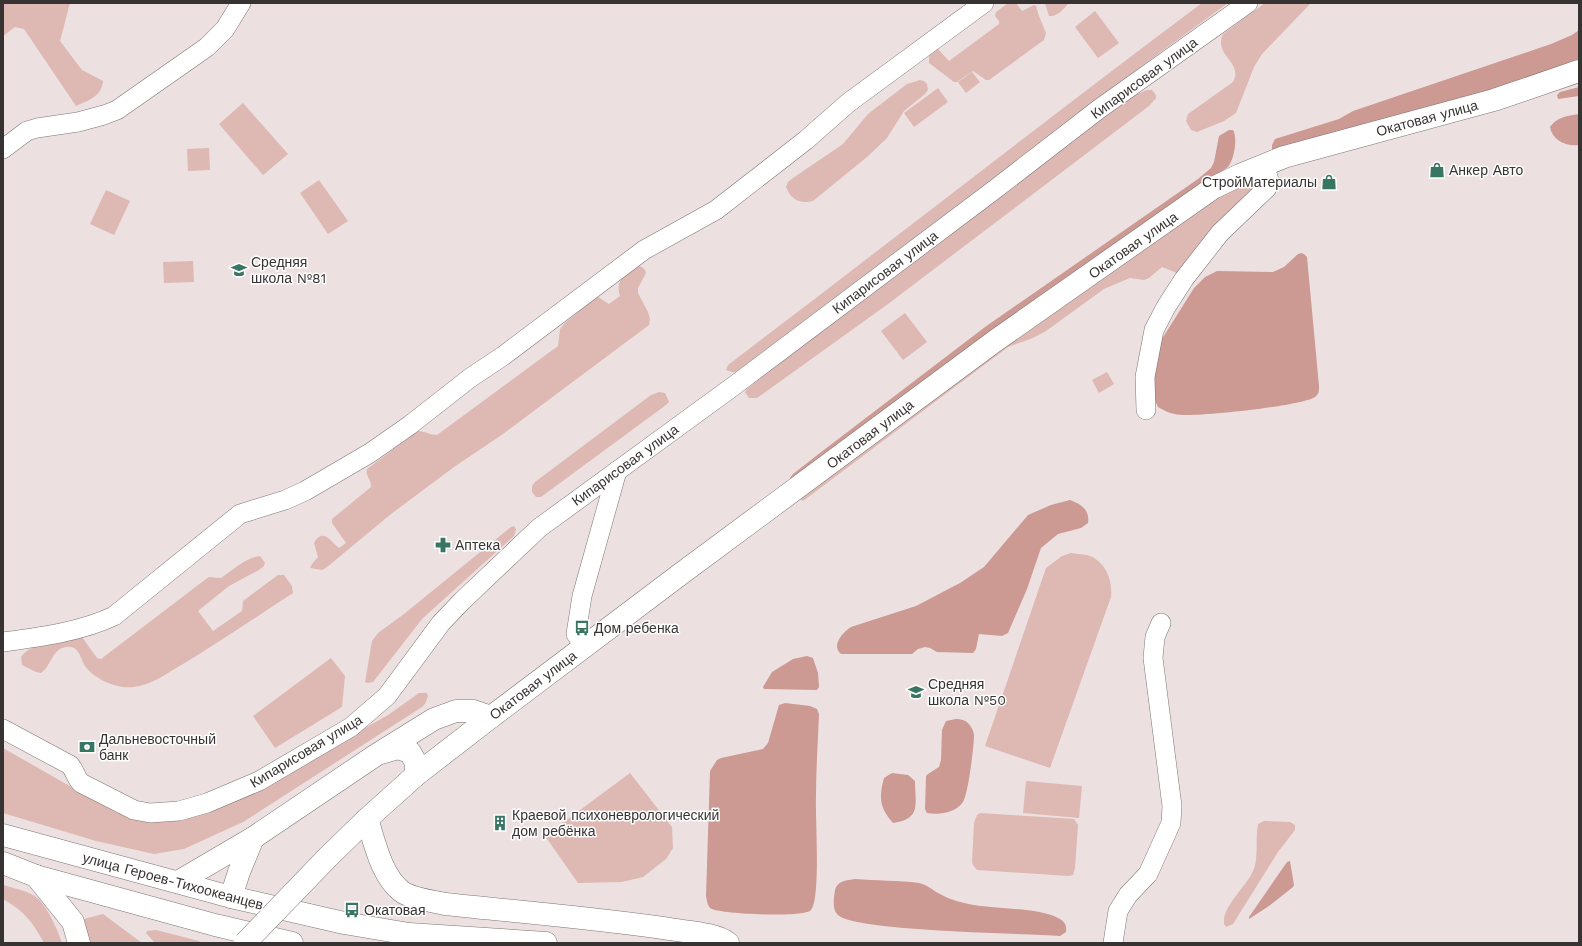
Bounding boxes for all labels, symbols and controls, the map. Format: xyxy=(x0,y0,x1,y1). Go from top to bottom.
street label: Кипарисовая улица xyxy=(1088,34,1201,122)
street label: Окатовая улица xyxy=(1374,97,1480,139)
shop icon: Анкер Авто xyxy=(1428,161,1446,179)
place label: Анкер Авто xyxy=(1449,162,1523,178)
shop icon: СтройМатериалы xyxy=(1320,173,1338,191)
place label: СтройМатериалы xyxy=(1202,174,1317,190)
street label: Окатовая улица xyxy=(1086,208,1181,282)
street label: Кипарисовая улица xyxy=(829,227,941,317)
place label: Средняя школа №81 xyxy=(251,254,326,286)
school or university icon: Средняя школа №81 xyxy=(230,261,248,279)
street label: Окатовая улица xyxy=(823,396,917,472)
street label: Кипарисовая улица xyxy=(569,421,682,509)
pharmacy icon: Аптека xyxy=(434,536,452,554)
place label: Аптека xyxy=(455,537,500,553)
bus stop icon: Дом ребенка xyxy=(573,619,591,637)
place label: Дом ребенка xyxy=(594,620,679,636)
street label: Окатовая улица xyxy=(486,647,580,723)
place label: Средняя школа №50 xyxy=(928,676,1006,708)
school or university icon: Средняя школа №50 xyxy=(907,683,925,701)
street label: Кипарисовая улица xyxy=(247,711,365,791)
place label: Дальневосточный банк xyxy=(99,731,216,763)
bank icon: Дальневосточный банк xyxy=(78,738,96,756)
place label: Краевой психоневрологический дом ребёнка xyxy=(512,807,719,839)
building icon: Краевой психоневрологический дом ребёнка xyxy=(491,814,509,832)
street label: улица Героев-Тихоокеанцев xyxy=(81,849,265,913)
bus stop icon: Окатовая xyxy=(343,901,361,919)
place label: Окатовая xyxy=(364,902,426,918)

